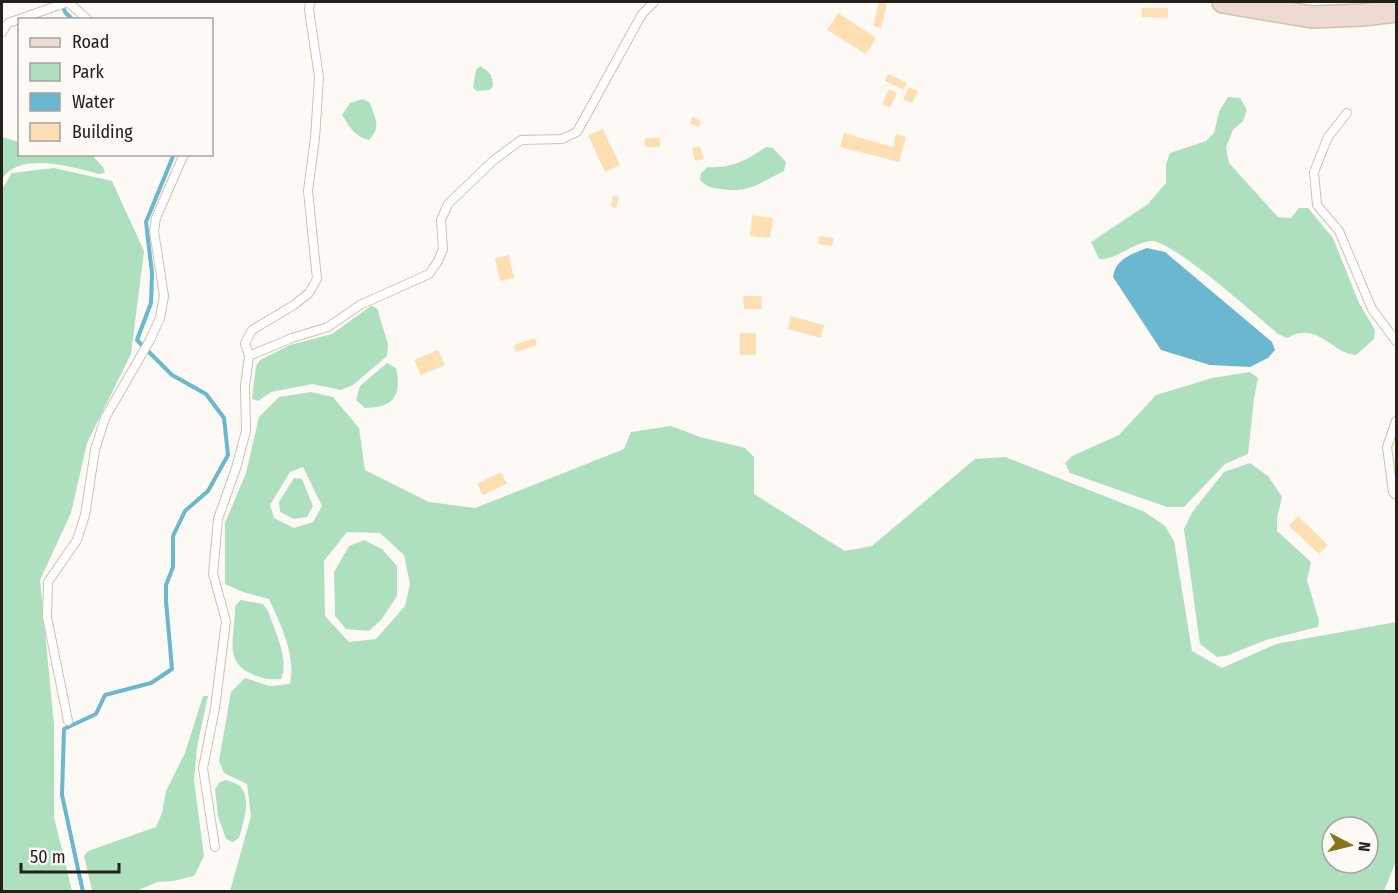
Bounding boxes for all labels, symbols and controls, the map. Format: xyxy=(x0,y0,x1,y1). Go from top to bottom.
legend xyxy=(18,18,213,156)
text: Road xyxy=(72,31,109,53)
text: Park xyxy=(72,61,105,83)
text: Water xyxy=(72,91,115,113)
text: Building xyxy=(72,121,133,143)
north arrow xyxy=(1320,815,1380,875)
scale bar xyxy=(21,836,118,874)
text: N xyxy=(1354,841,1374,853)
text: 50 m xyxy=(30,846,66,868)

